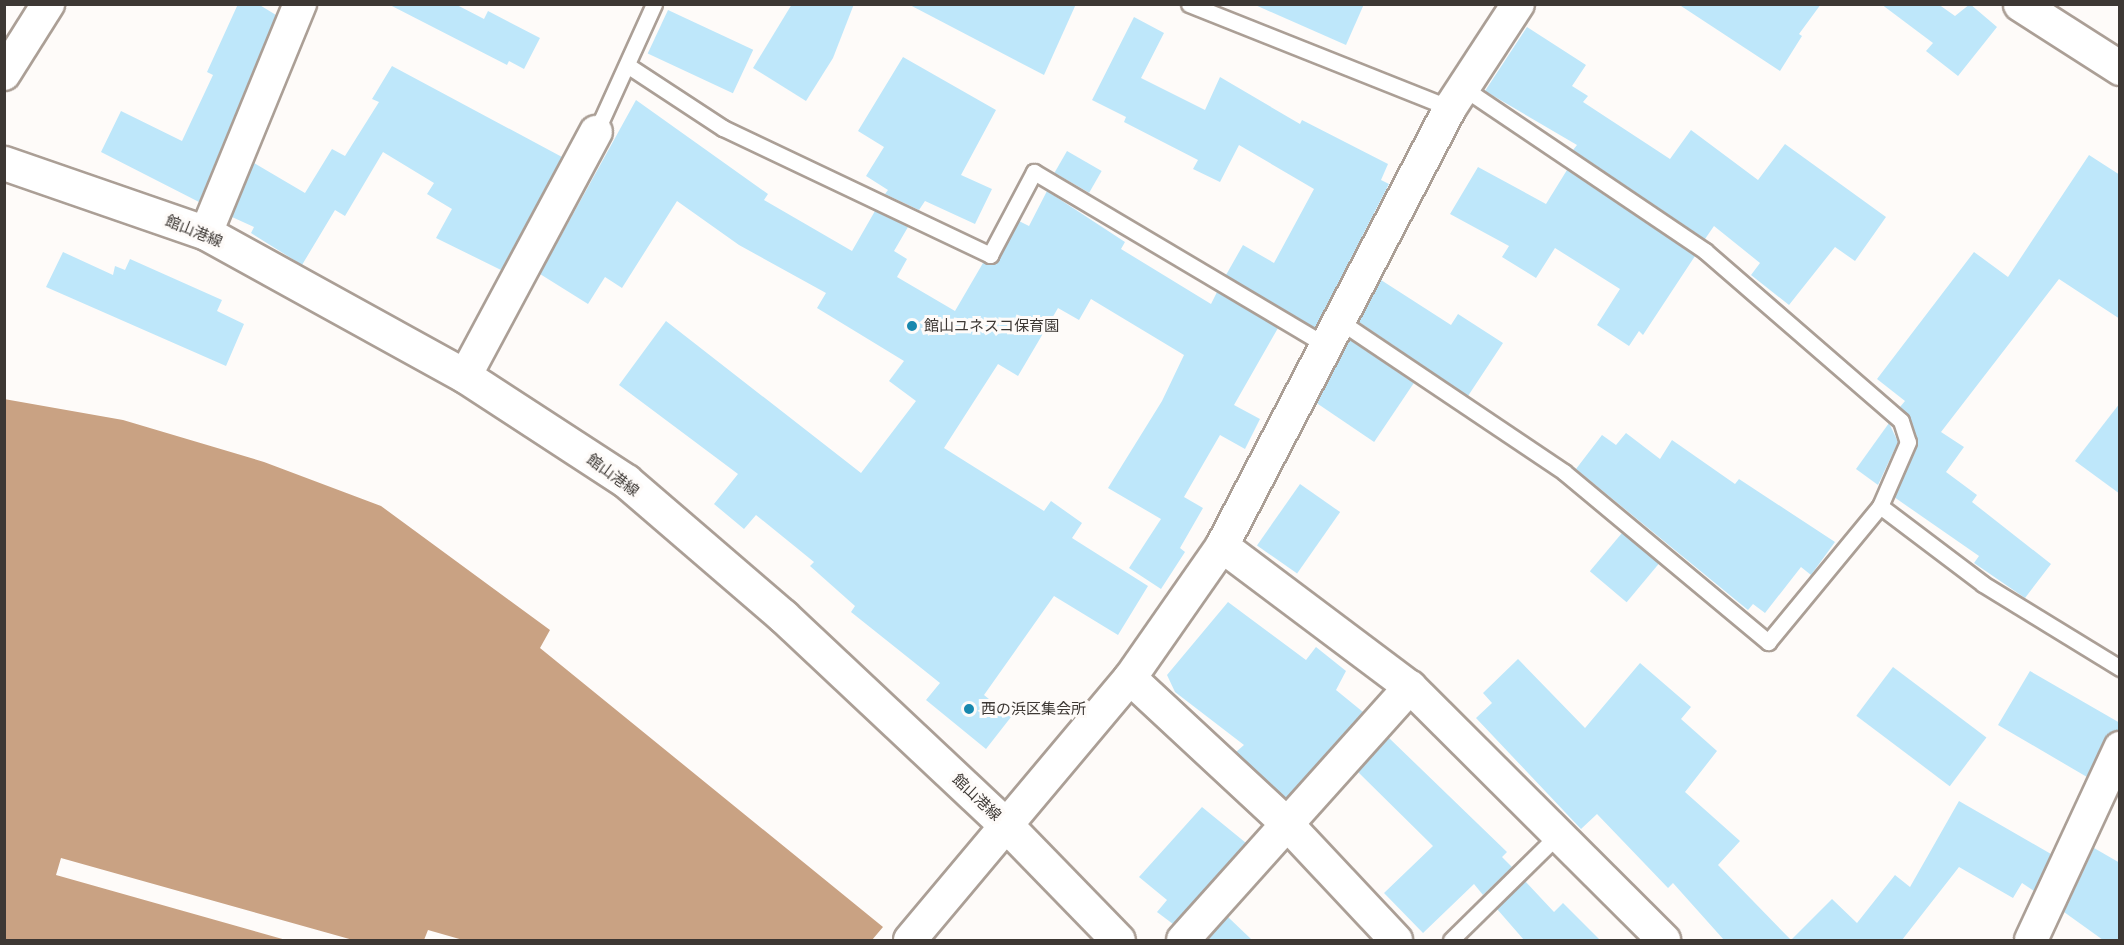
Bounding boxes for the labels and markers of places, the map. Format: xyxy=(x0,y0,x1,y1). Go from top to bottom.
place label: 館山ユネスコ保育園 xyxy=(924,317,1059,335)
marker: 館山ユネスコ保育園 xyxy=(905,319,919,333)
place label: 西の浜区集会所 xyxy=(981,700,1086,718)
marker: 西の浜区集会所 xyxy=(962,702,976,716)

